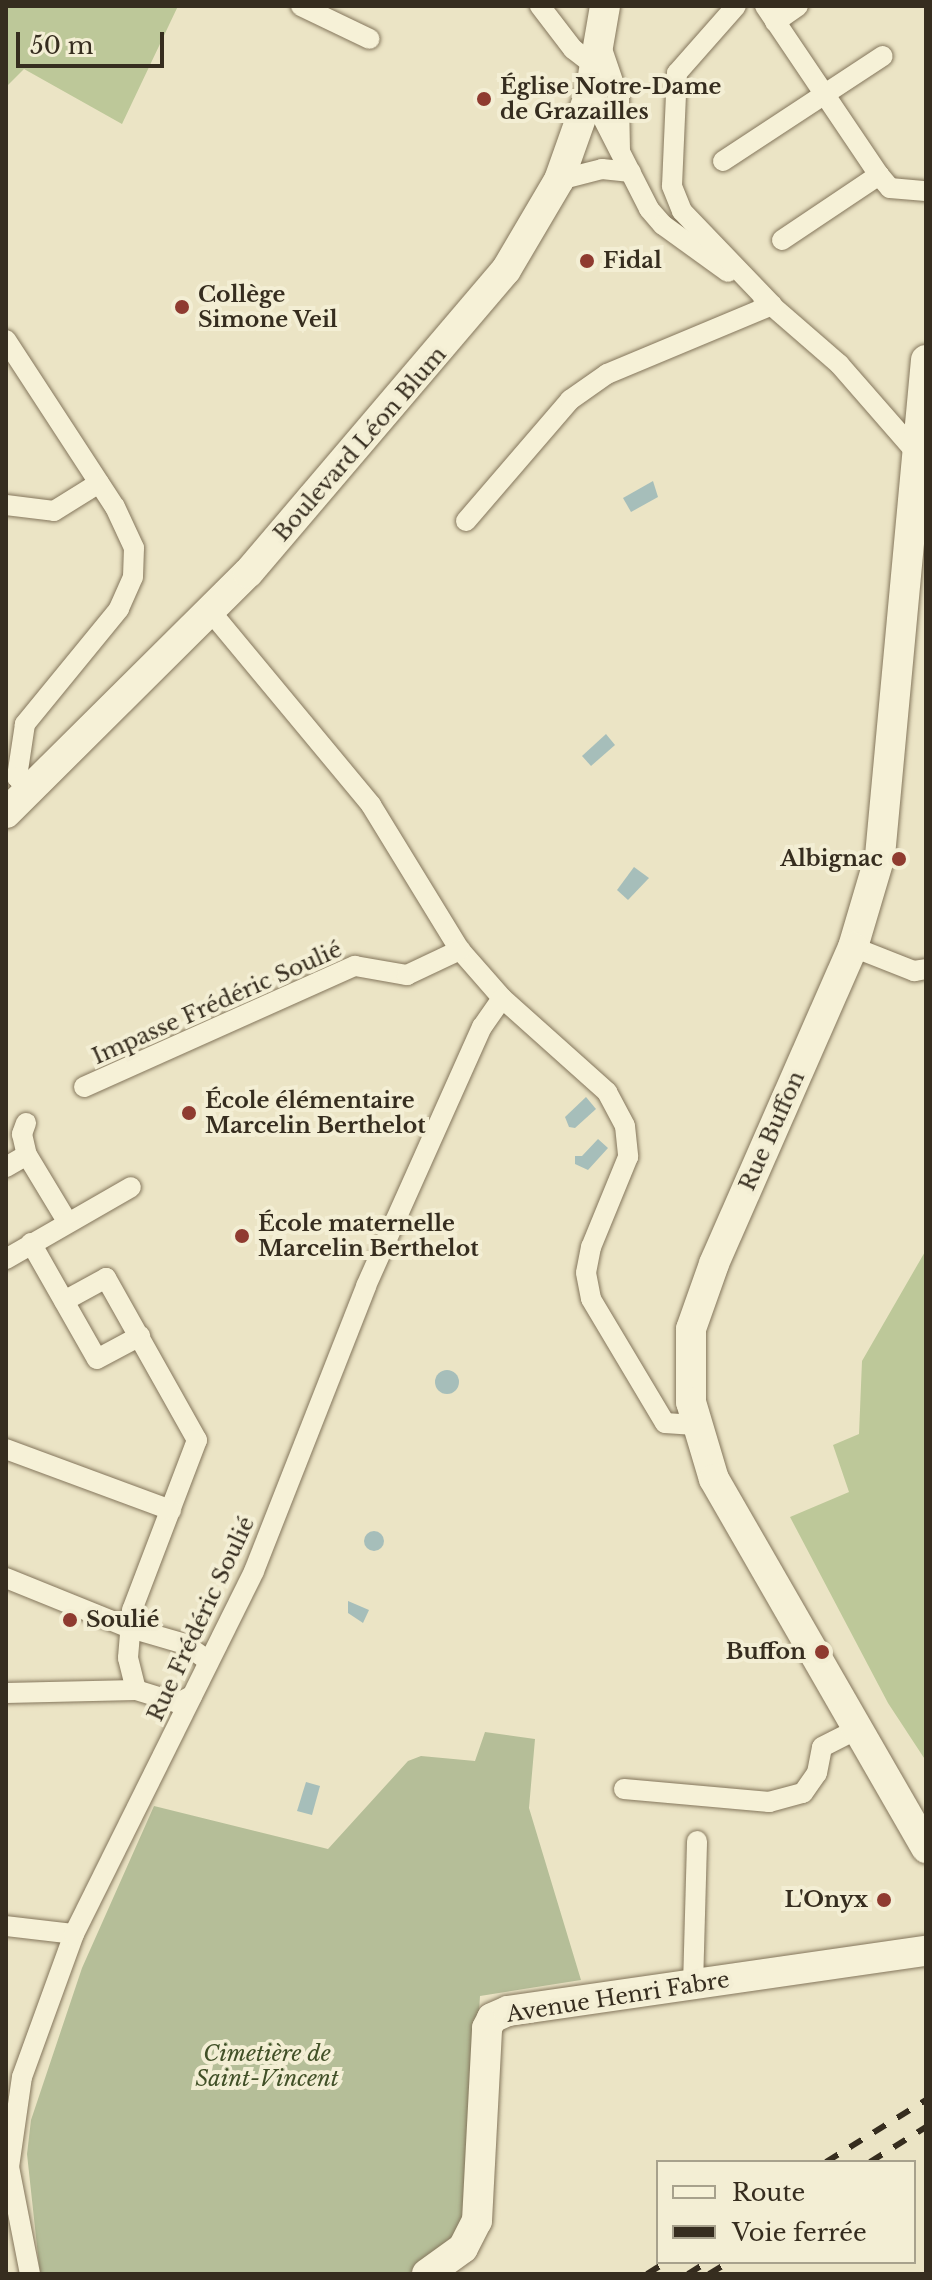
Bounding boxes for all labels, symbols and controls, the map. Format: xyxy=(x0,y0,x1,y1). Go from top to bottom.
scale bar xyxy=(20,16,168,66)
text: 50 m xyxy=(30,31,93,60)
place label: Église Notre-Dame de Grazailles xyxy=(500,73,721,124)
marker: Église Notre-Dame de Grazailles xyxy=(475,90,493,108)
place label: Fidal xyxy=(603,248,662,274)
marker: Fidal xyxy=(578,252,596,270)
place label: Collège Simone Veil xyxy=(198,281,339,332)
marker: Collège Simone Veil xyxy=(173,298,191,316)
street label: Boulevard Léon Blum xyxy=(268,341,452,547)
place label: Albignac xyxy=(780,846,883,872)
marker: Albignac xyxy=(890,850,908,868)
street label: Impasse Frédéric Soulié xyxy=(88,936,346,1070)
street label: Rue Buffon xyxy=(734,1067,810,1195)
place label: École élémentaire Marcelin Berthelot xyxy=(205,1087,426,1138)
marker: École élémentaire Marcelin Berthelot xyxy=(180,1104,198,1122)
place label: École maternelle Marcelin Berthelot xyxy=(258,1210,479,1262)
marker: École maternelle Marcelin Berthelot xyxy=(233,1227,251,1245)
street label: Rue Frédéric Soulié xyxy=(142,1513,260,1725)
place label: Soulié xyxy=(86,1607,159,1633)
marker: Soulié xyxy=(61,1611,79,1629)
place label: Buffon xyxy=(726,1639,806,1665)
marker: Buffon xyxy=(813,1643,831,1661)
place label: L'Onyx xyxy=(784,1887,868,1913)
marker: L'Onyx xyxy=(875,1891,893,1909)
street label: Avenue Henri Fabre xyxy=(505,1966,731,2028)
park label: Cimetière de Saint-Vincent xyxy=(195,2040,339,2092)
legend xyxy=(656,2160,916,2264)
text: Route xyxy=(732,2178,805,2207)
text: Voie ferrée xyxy=(732,2218,867,2247)

